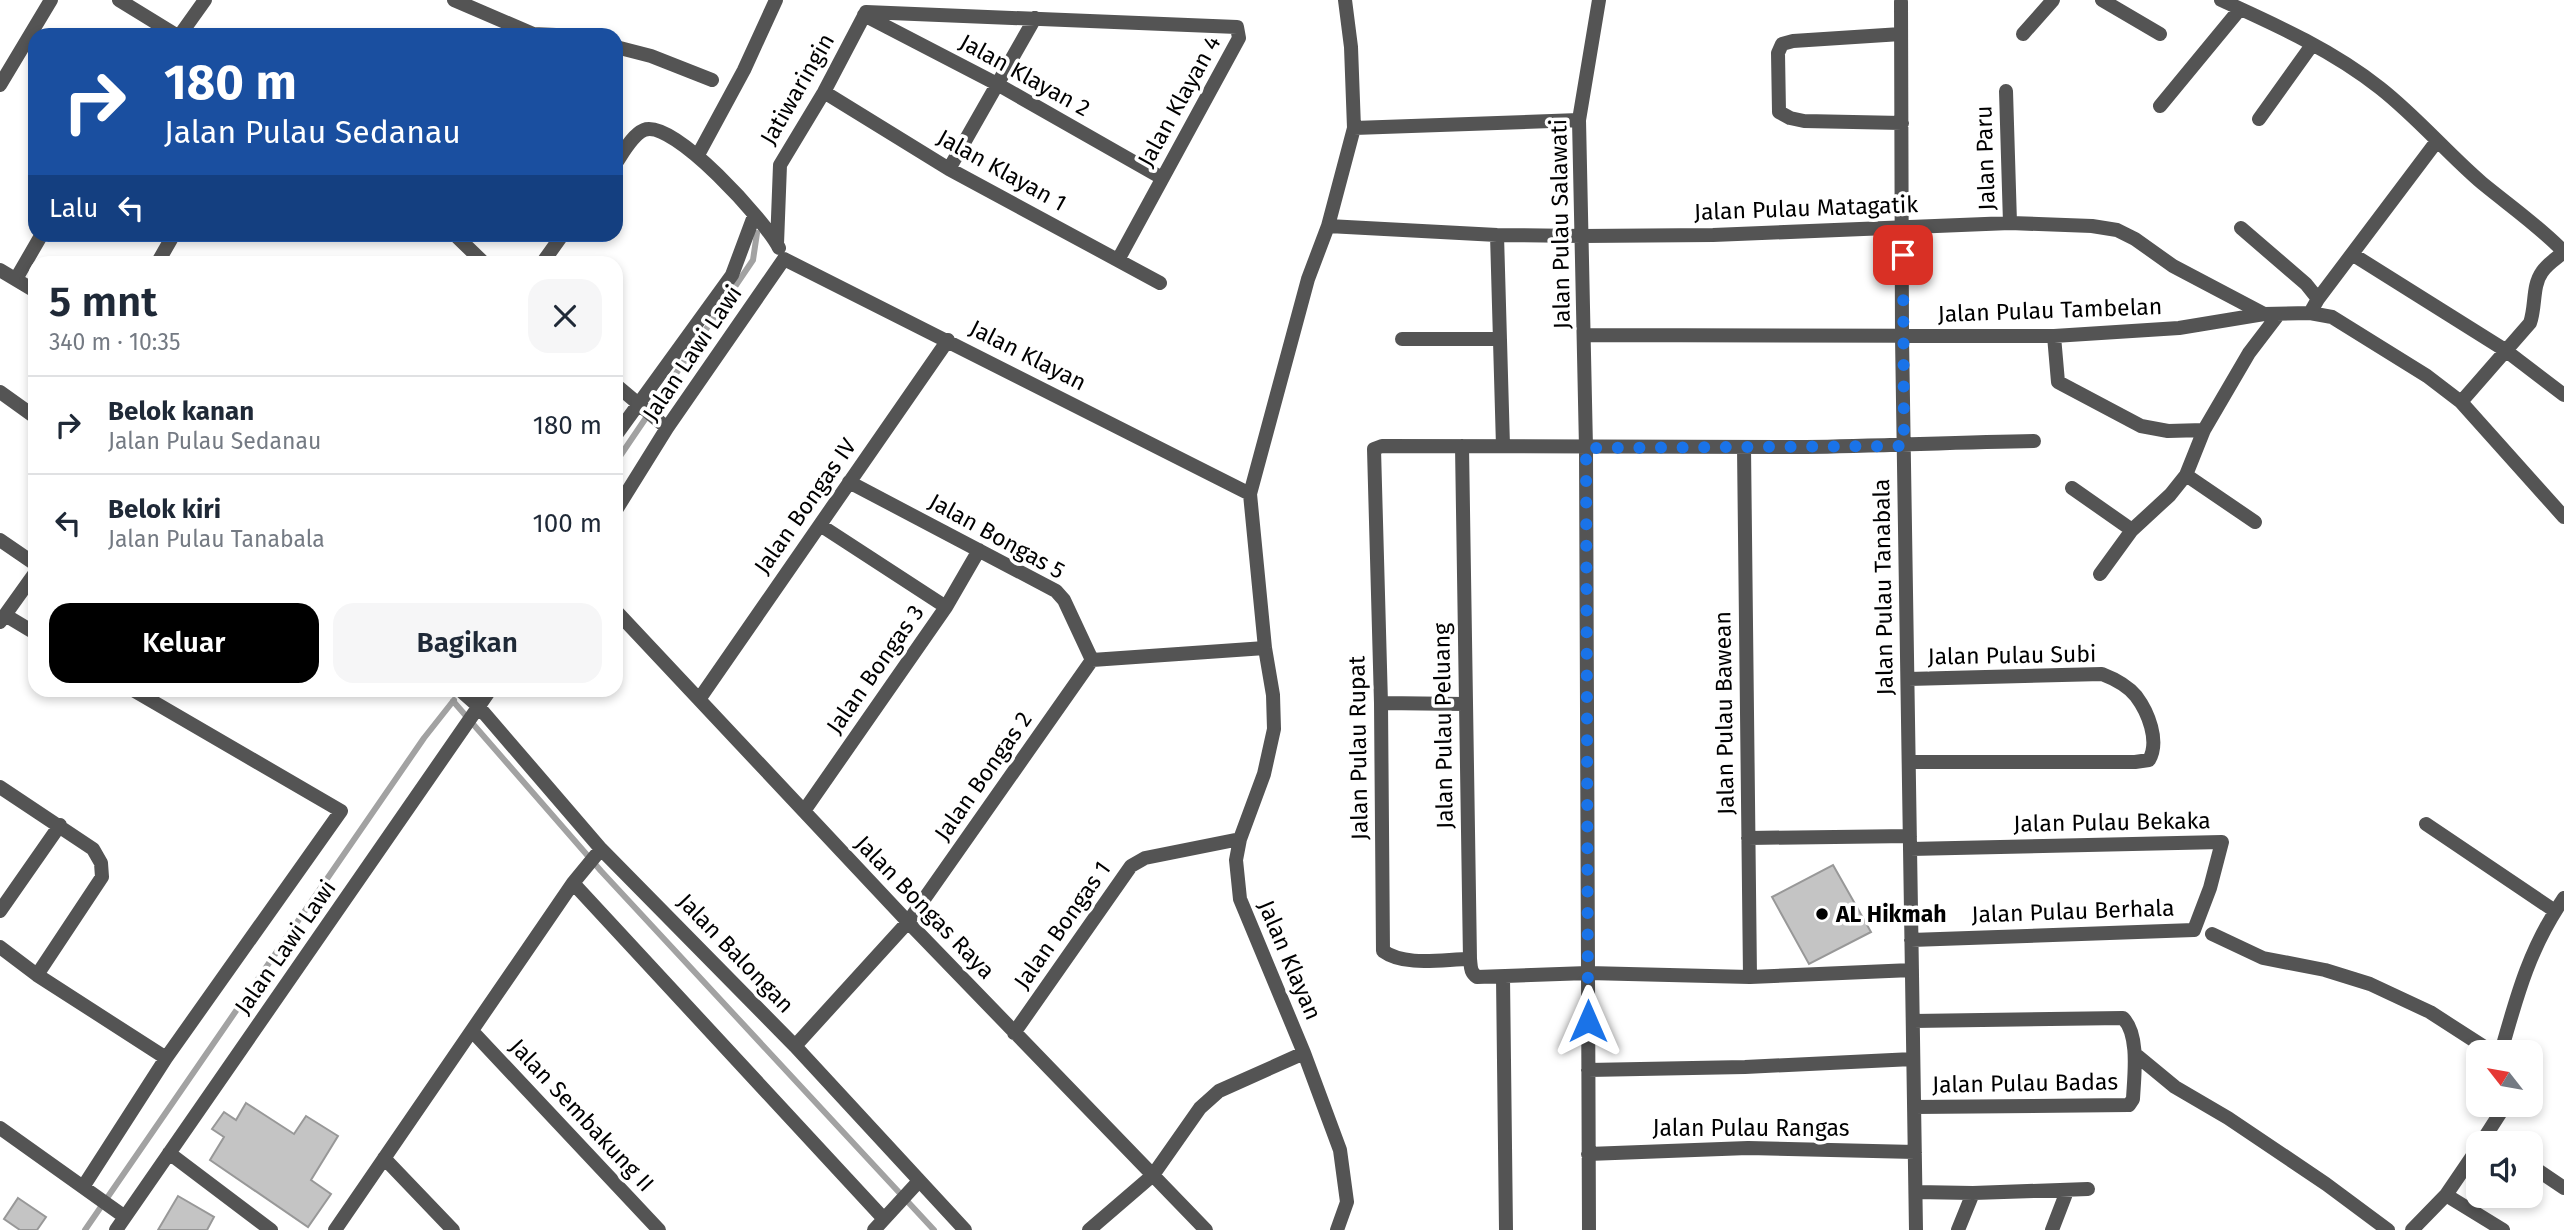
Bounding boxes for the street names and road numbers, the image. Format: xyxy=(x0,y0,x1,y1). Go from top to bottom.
street label: Jatiwaringin xyxy=(754,28,840,150)
street label: Jalan Klayan 2 xyxy=(955,28,1095,122)
street label: Jalan Klayan 4 xyxy=(1131,31,1227,171)
street label: Jalan Paru xyxy=(1969,105,2001,211)
street label: Jalan Pulau Salawati xyxy=(1544,119,1576,329)
street label: Jalan Klayan 1 xyxy=(933,123,1071,217)
street label: Jalan Pulau Matagatik xyxy=(1693,190,1919,226)
street label: Jalan Lawi Lawi xyxy=(636,280,748,426)
street label: Jalan Pulau Tambelan xyxy=(1937,292,2163,328)
street label: Jalan Klayan xyxy=(965,314,1091,396)
street label: Jalan Bongas IV xyxy=(748,433,862,579)
street label: Jalan Pulau Tanabala xyxy=(1867,478,1899,696)
street label: Jalan Bongas 5 xyxy=(924,487,1070,585)
street label: Jalan Bongas 3 xyxy=(820,599,930,739)
street label: Jalan Pulau Bawean xyxy=(1708,611,1740,815)
street label: Jalan Pulau Peluang xyxy=(1427,623,1459,829)
street label: Jalan Pulau Subi xyxy=(1927,640,2097,670)
street label: Jalan Pulau Rupat xyxy=(1342,655,1374,840)
street label: Jalan Bongas 2 xyxy=(928,706,1038,846)
street label: Jalan Pulau Bekaka xyxy=(2013,806,2211,838)
street label: Jalan Bongas Raya xyxy=(849,829,1001,985)
street label: Jalan Bongas 1 xyxy=(1008,856,1116,994)
street label: Jalan Lawi Lawi xyxy=(228,875,342,1019)
street label: Jalan Balongan xyxy=(672,887,800,1019)
street label: Jalan Pulau Berhala xyxy=(1971,893,2175,929)
street label: Jalan Klayan xyxy=(1252,896,1328,1024)
street label: Jalan Sembakung II xyxy=(504,1033,660,1197)
street label: Jalan Pulau Badas xyxy=(1932,1067,2118,1099)
street label: Jalan Pulau Rangas xyxy=(1653,1114,1849,1142)

